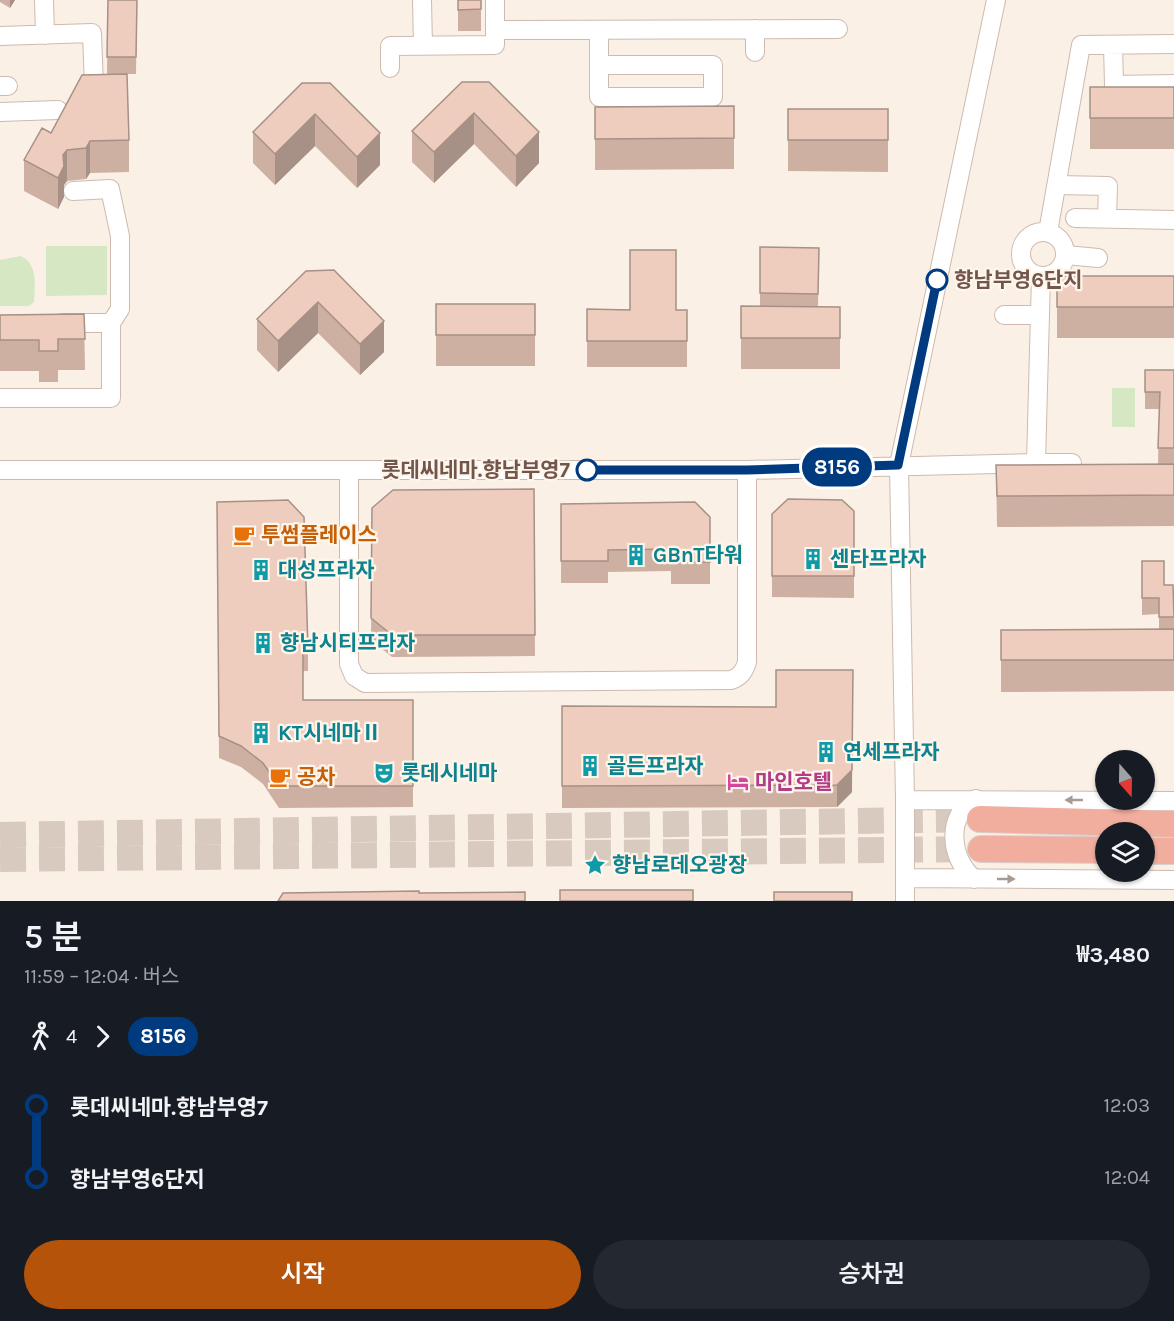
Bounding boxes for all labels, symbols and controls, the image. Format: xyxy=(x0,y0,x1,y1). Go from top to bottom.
place label: 향남부영6단지 xyxy=(954,268,1083,292)
marker: 향남부영6단지 xyxy=(926,269,948,291)
line badge: 8156 xyxy=(795,448,879,486)
text: 8156 xyxy=(814,455,860,479)
place label: 롯데씨네마.향남부영7 xyxy=(381,458,571,482)
marker: 롯데씨네마.향남부영7 xyxy=(576,459,598,481)
cafe icon: 투썸플레이스 xyxy=(232,523,256,547)
place label: 투썸플레이스 xyxy=(261,523,377,547)
building icon: GBnT타워 xyxy=(624,543,648,567)
place label: GBnT타워 xyxy=(653,543,743,567)
building icon: 센타프라자 xyxy=(801,547,825,571)
place label: 센타프라자 xyxy=(830,547,927,571)
building icon: 대성프라자 xyxy=(249,558,273,582)
place label: 대성프라자 xyxy=(278,558,375,582)
building icon: 향남시티프라자 xyxy=(251,631,275,655)
place label: 향남시티프라자 xyxy=(280,631,415,655)
building icon: KT시네마Ⅱ xyxy=(249,721,273,745)
place label: KT시네마Ⅱ xyxy=(278,721,382,745)
building icon: 연세프라자 xyxy=(814,740,838,764)
place label: 연세프라자 xyxy=(843,740,940,764)
north arrow xyxy=(1095,750,1155,810)
map controls xyxy=(1095,750,1155,882)
building icon: 골든프라자 xyxy=(578,754,602,778)
place label: 골든프라자 xyxy=(607,754,704,778)
theatre icon: 롯데시네마 xyxy=(372,761,396,785)
place label: 롯데시네마 xyxy=(401,761,498,785)
cafe icon: 공차 xyxy=(268,765,292,789)
place label: 공차 xyxy=(297,765,336,789)
hotel icon: 마인호텔 xyxy=(726,770,750,794)
place label: 마인호텔 xyxy=(755,770,832,794)
one-way arrow xyxy=(1064,795,1083,805)
button: layers xyxy=(1095,822,1155,882)
place icon: 향남로데오광장 xyxy=(583,853,607,877)
place label: 향남로데오광장 xyxy=(612,853,747,877)
one-way arrow xyxy=(996,874,1015,884)
text: 5 분 xyxy=(24,918,82,956)
text: ₩3,480 xyxy=(1077,942,1150,968)
text: 11:59 – 12:04 · 버스 xyxy=(24,965,179,988)
icon: walk xyxy=(24,1020,57,1053)
icon: forward xyxy=(86,1020,119,1053)
text: 8156 xyxy=(140,1024,186,1048)
text: 4 xyxy=(66,1025,77,1048)
text: 12:03 xyxy=(1104,1094,1150,1117)
text: 롯데씨네마.향남부영7 xyxy=(70,1095,268,1121)
text: 12:04 xyxy=(1104,1166,1150,1189)
text: 향남부영6단지 xyxy=(70,1167,205,1193)
button: 시작 xyxy=(24,1240,581,1309)
button: 승차권 xyxy=(593,1240,1150,1309)

